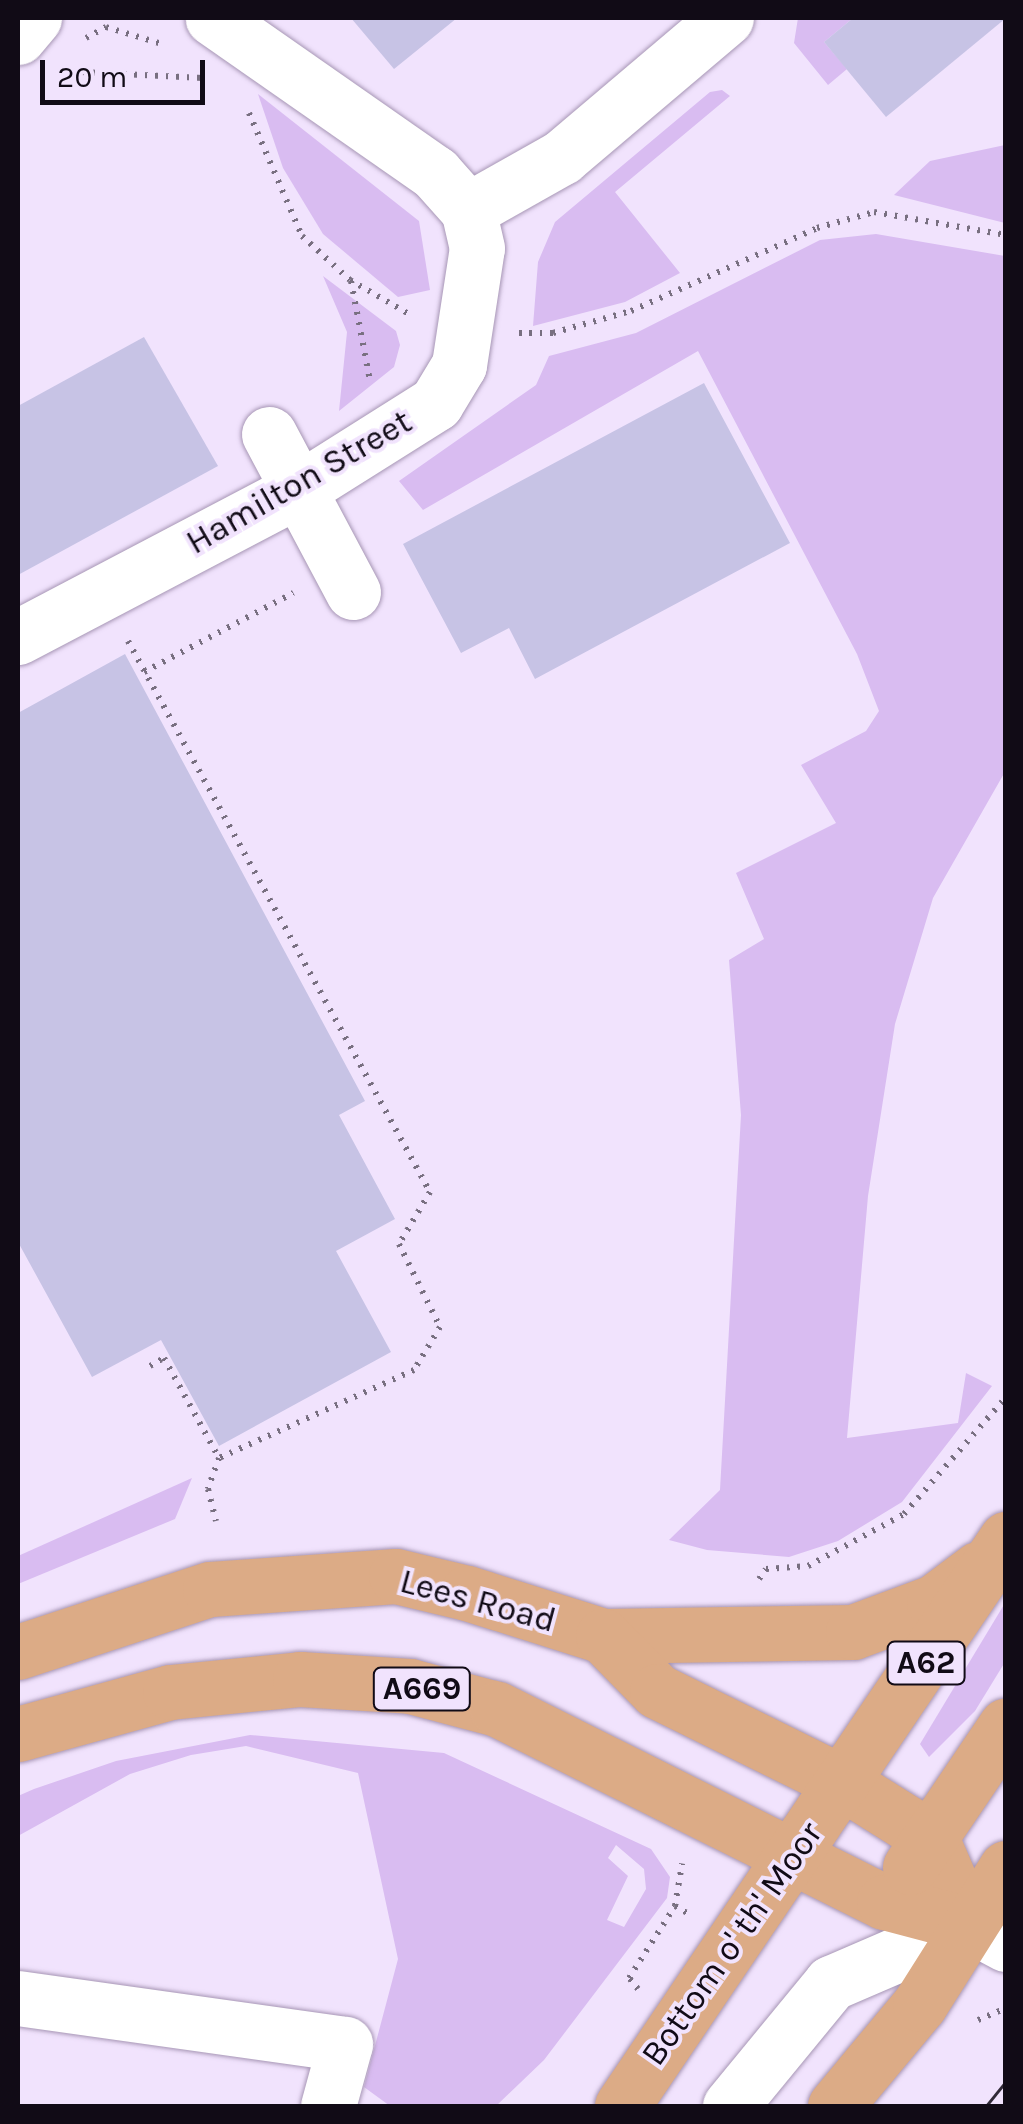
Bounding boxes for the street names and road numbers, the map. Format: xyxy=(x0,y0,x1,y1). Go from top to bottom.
street label: Hamilton Street xyxy=(179,400,419,564)
street label: Lees Road xyxy=(395,1560,561,1642)
road number: A62 xyxy=(886,1636,966,1690)
road number: A669 xyxy=(372,1662,472,1716)
street label: Bottom o' th' Moor xyxy=(632,1814,832,2074)

